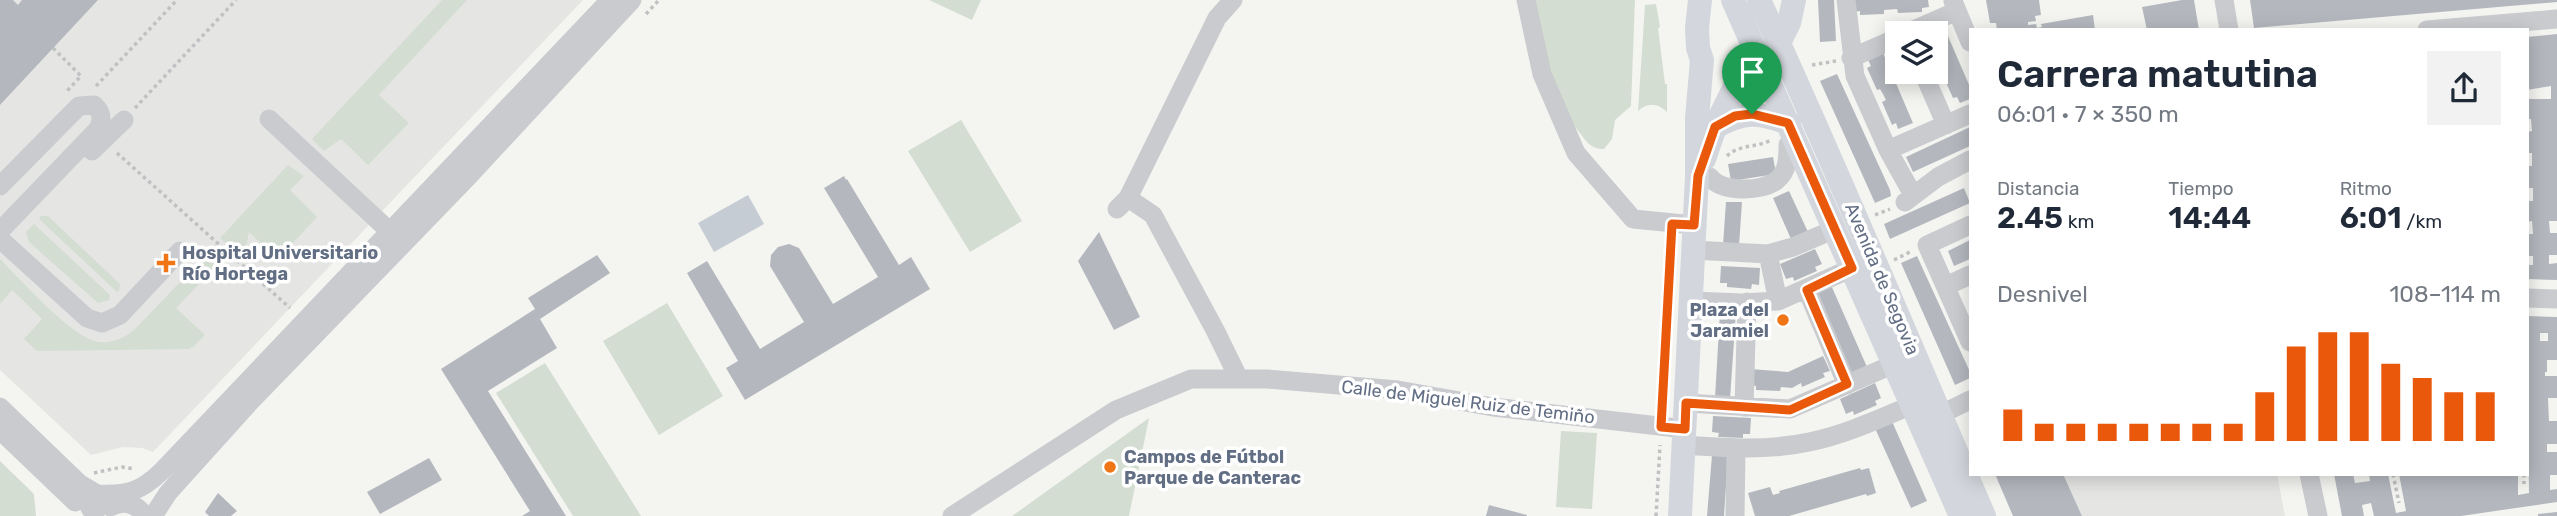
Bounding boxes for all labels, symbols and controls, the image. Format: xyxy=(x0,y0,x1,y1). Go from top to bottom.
map controls xyxy=(1885,21,1948,84)
button: layers xyxy=(1885,21,1948,84)
pin xyxy=(1722,42,1782,114)
text: Carrera matutina xyxy=(1997,51,2318,97)
button: share xyxy=(2427,51,2501,125)
icon: arrive xyxy=(1733,53,1771,91)
text: 06:01 · 7 × 350 m xyxy=(1997,100,2179,128)
text: Distancia xyxy=(1997,177,2079,200)
text: Tiempo xyxy=(2168,177,2234,200)
text: Ritmo xyxy=(2340,177,2392,200)
street label: Avenida de Segovia xyxy=(1840,200,1924,358)
text: 2.45 xyxy=(1997,200,2063,236)
text: 14:44 xyxy=(2168,200,2251,236)
text: 6:01 xyxy=(2340,200,2402,236)
text: km xyxy=(2063,210,2094,233)
text: /km xyxy=(2402,210,2442,233)
place label: Hospital Universitario Río Hortega xyxy=(182,242,378,285)
marker: Hospital Universitario Río Hortega xyxy=(156,253,176,273)
text: Desnivel xyxy=(1997,280,2088,308)
text: 108–114 m xyxy=(2390,280,2501,308)
place label: Plaza del Jaramiel xyxy=(1689,299,1769,342)
marker: Plaza del Jaramiel xyxy=(1775,312,1791,328)
street label: Calle de Miguel Ruiz de Temiño xyxy=(1340,376,1596,428)
place label: Campos de Fútbol Parque de Canterac xyxy=(1124,446,1301,489)
marker: Campos de Fútbol Parque de Canterac xyxy=(1102,459,1118,475)

